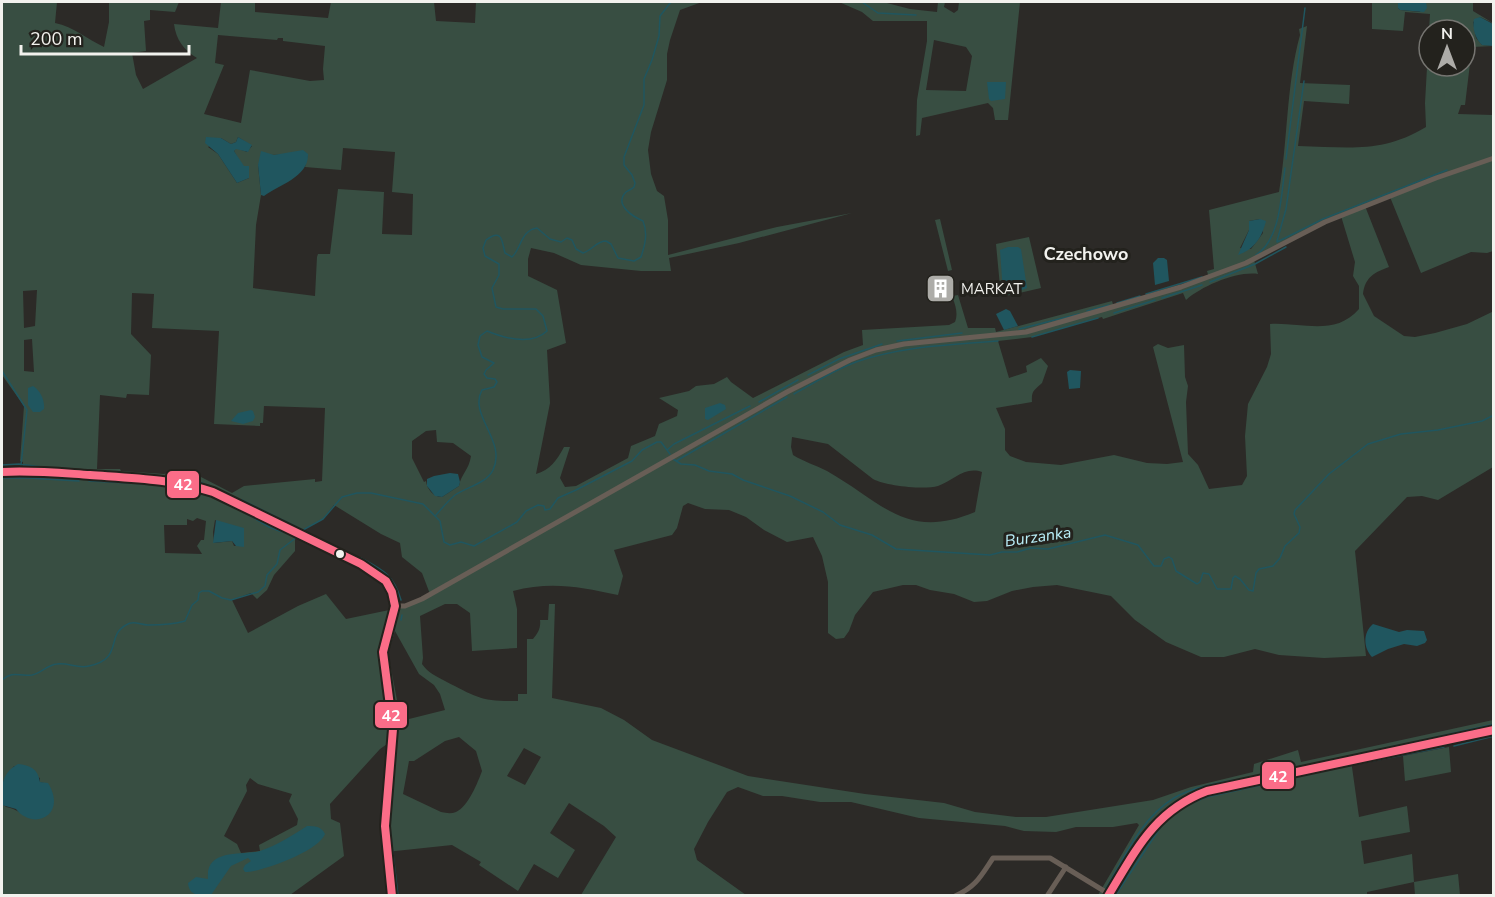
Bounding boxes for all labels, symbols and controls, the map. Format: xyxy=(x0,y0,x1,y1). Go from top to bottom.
scale bar xyxy=(21,18,189,56)
north arrow xyxy=(1417,18,1477,78)
text: N xyxy=(1441,23,1453,45)
text: 200 m xyxy=(30,27,82,51)
district label: Czechowo xyxy=(1044,242,1128,266)
building icon: MARKAT xyxy=(924,273,956,305)
place label: MARKAT xyxy=(961,279,1023,299)
line badge: 42 xyxy=(166,470,200,499)
text: 42 xyxy=(173,474,193,496)
water label: Burzanka xyxy=(1003,521,1073,553)
unlabelled marker xyxy=(334,548,346,560)
line badge: 42 xyxy=(374,701,408,729)
text: 42 xyxy=(381,705,401,727)
line badge: 42 xyxy=(1261,761,1295,790)
text: 42 xyxy=(1268,766,1288,788)

